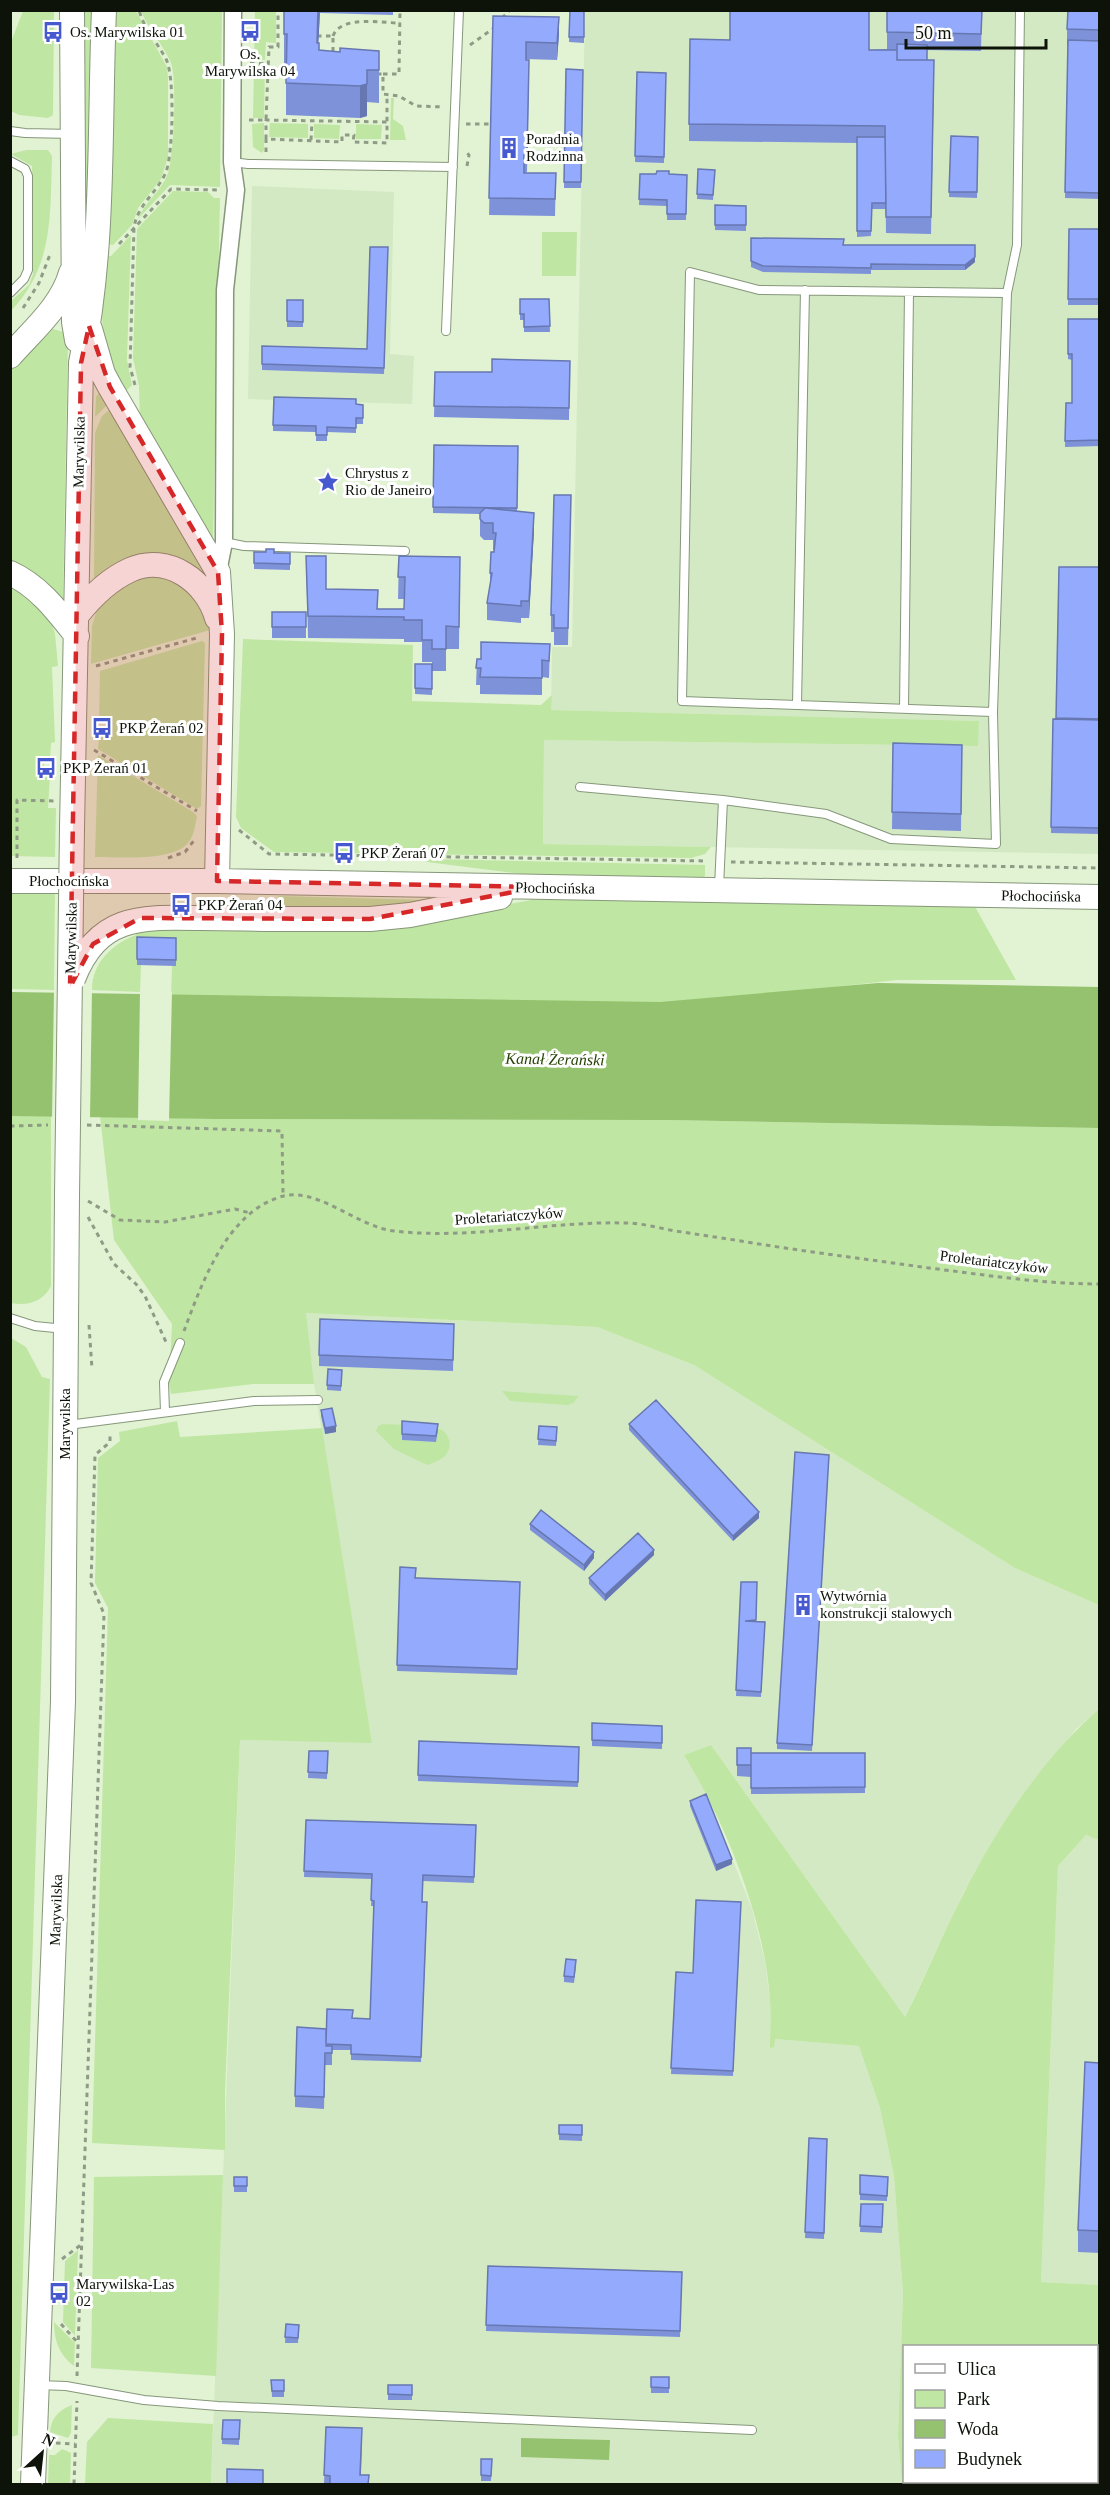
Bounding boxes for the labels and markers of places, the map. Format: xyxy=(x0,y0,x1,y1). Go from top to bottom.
bus stop icon: Os. Marywilska 04 xyxy=(238,19,262,43)
bus stop icon: Os. Marywilska 01 xyxy=(41,20,65,44)
place label: Os. Marywilska 01 xyxy=(70,24,185,40)
place label: Os. Marywilska 04 xyxy=(205,46,296,79)
place label: Poradnia Rodzinna xyxy=(526,131,584,164)
building icon: Poradnia Rodzinna xyxy=(497,136,521,160)
place label: Chrystus z Rio de Janeiro xyxy=(345,465,432,498)
place icon: Chrystus z Rio de Janeiro xyxy=(316,470,340,494)
bus stop icon: PKP Żerań 02 xyxy=(90,716,114,740)
place label: PKP Żerań 02 xyxy=(119,720,203,736)
bus stop icon: PKP Żerań 01 xyxy=(34,756,58,780)
place label: PKP Żerań 01 xyxy=(63,760,147,776)
bus stop icon: PKP Żerań 07 xyxy=(332,841,356,865)
place label: PKP Żerań 07 xyxy=(361,845,446,861)
bus stop icon: PKP Żerań 04 xyxy=(169,893,193,917)
place label: PKP Żerań 04 xyxy=(198,897,283,913)
place label: Wytwórnia konstrukcji stalowych xyxy=(820,1588,953,1621)
building icon: Wytwórnia konstrukcji stalowych xyxy=(791,1593,815,1617)
place label: Marywilska-Las 02 xyxy=(76,2276,174,2309)
bus stop icon: Marywilska-Las 02 xyxy=(47,2281,71,2305)

